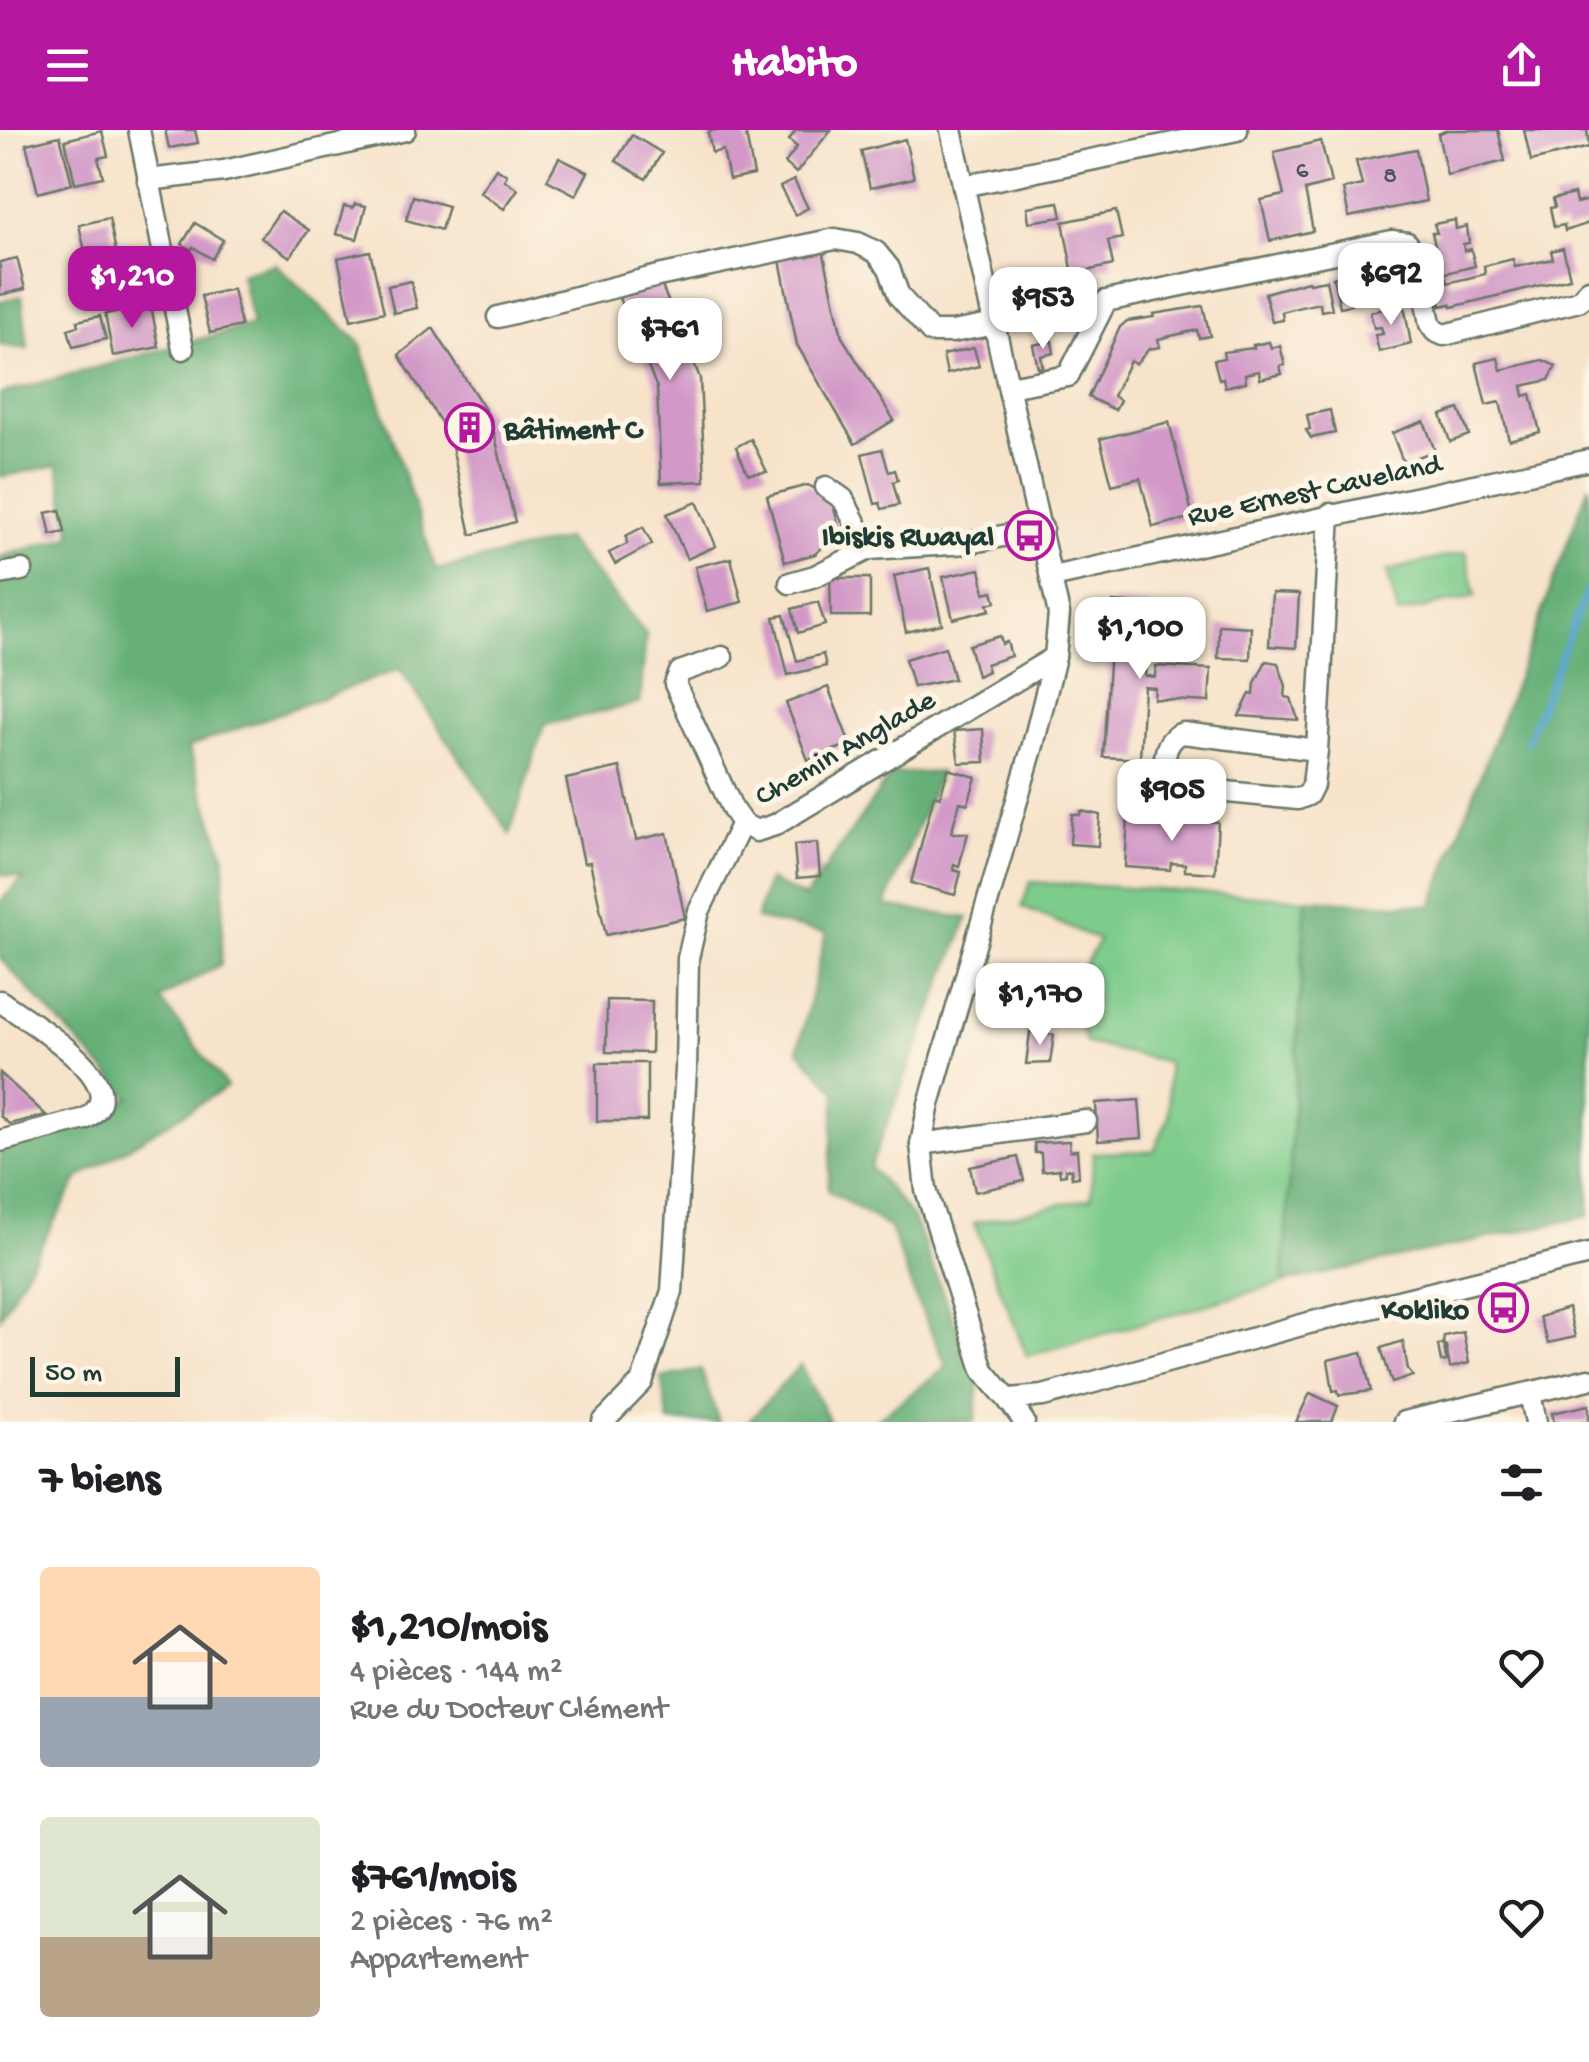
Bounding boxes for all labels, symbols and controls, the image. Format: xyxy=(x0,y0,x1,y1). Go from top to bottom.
icon: menu xyxy=(40,38,95,93)
icon: share xyxy=(1494,38,1549,93)
text: Habito xyxy=(732,39,857,92)
house number: 6 xyxy=(1296,158,1309,187)
house number: 8 xyxy=(1383,163,1397,192)
pin: $692 xyxy=(1332,243,1450,328)
pin: $1,210 xyxy=(51,246,213,331)
text: $692 xyxy=(1360,256,1422,294)
text: $1,210 xyxy=(90,259,174,297)
pin: $953 xyxy=(984,267,1102,352)
text: $953 xyxy=(1011,280,1075,318)
pin: $761 xyxy=(611,298,729,383)
text: $761 xyxy=(640,311,700,349)
building icon: Bâtiment C xyxy=(443,402,495,454)
place label: Bâtiment C xyxy=(503,415,644,450)
street label: Rue Ernest Caveland xyxy=(1185,448,1447,536)
bus stop icon: Ibiskis Rwayal xyxy=(1003,509,1055,561)
place label: Ibiskis Rwayal xyxy=(822,522,994,557)
pin: $1,100 xyxy=(1059,597,1221,682)
text: $1,100 xyxy=(1097,610,1183,648)
street label: Chemin Anglade xyxy=(750,684,943,816)
pin: $905 xyxy=(1113,759,1231,844)
text: $905 xyxy=(1139,772,1205,810)
pin: $1,170 xyxy=(959,963,1121,1048)
text: $1,170 xyxy=(997,976,1083,1014)
bus stop icon: Kokliko xyxy=(1478,1282,1530,1334)
place label: Kokliko xyxy=(1380,1295,1469,1330)
scale bar xyxy=(30,1352,180,1396)
text: 50 m xyxy=(45,1358,102,1391)
icon: filters xyxy=(1494,1455,1549,1510)
text: 7 biens xyxy=(40,1458,160,1507)
text: $1,210/mois xyxy=(350,1605,547,1654)
icon: home xyxy=(120,1607,240,1727)
icon: heart xyxy=(1494,1640,1549,1695)
text: 4 pièces · 144 m² xyxy=(350,1654,562,1692)
text: Rue du Docteur Clément xyxy=(350,1692,667,1730)
text: $761/mois xyxy=(350,1855,515,1904)
icon: home xyxy=(120,1857,240,1977)
icon: heart xyxy=(1494,1890,1549,1945)
text: 2 pièces · 76 m² xyxy=(350,1904,553,1942)
text: Appartement xyxy=(350,1942,527,1980)

